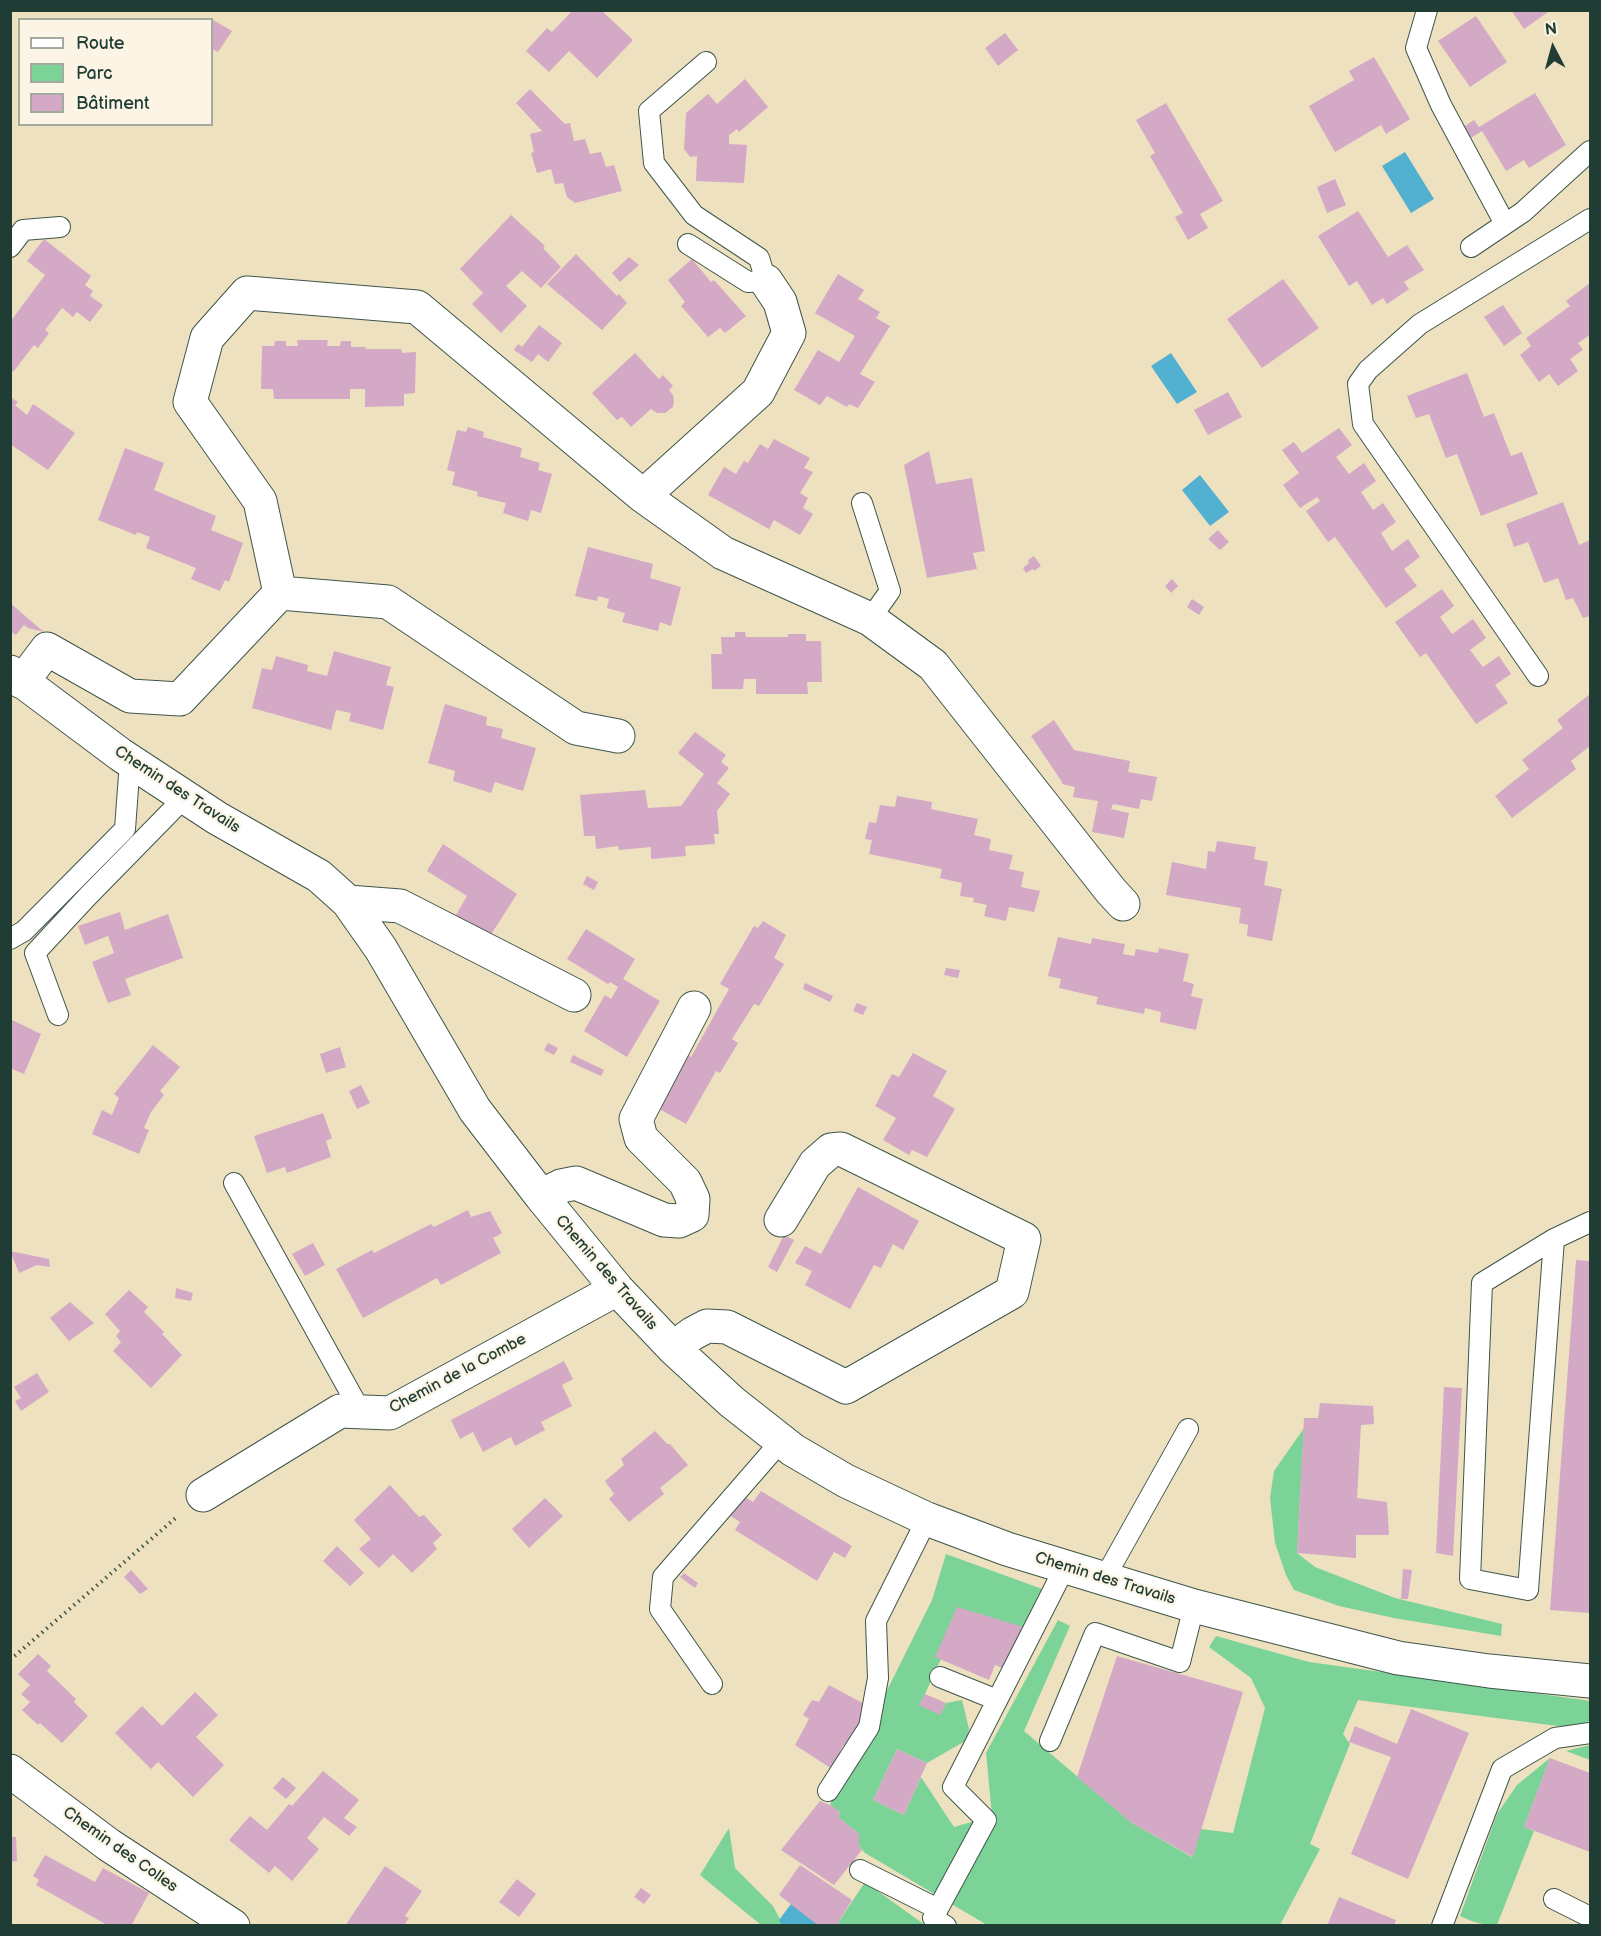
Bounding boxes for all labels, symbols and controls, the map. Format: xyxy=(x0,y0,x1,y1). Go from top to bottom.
legend xyxy=(18,18,213,126)
north arrow xyxy=(1523,18,1583,78)
text: N xyxy=(1544,20,1558,40)
text: Route xyxy=(76,33,125,54)
text: Parc xyxy=(76,63,113,84)
text: Bâtiment xyxy=(76,93,150,114)
street label: Chemin des Travails xyxy=(111,742,243,838)
street label: Chemin des Travails xyxy=(551,1212,661,1334)
street label: Chemin de la Combe xyxy=(386,1330,530,1418)
street label: Chemin des Travails xyxy=(1032,1548,1178,1610)
street label: Chemin des Colles xyxy=(59,1803,181,1897)

